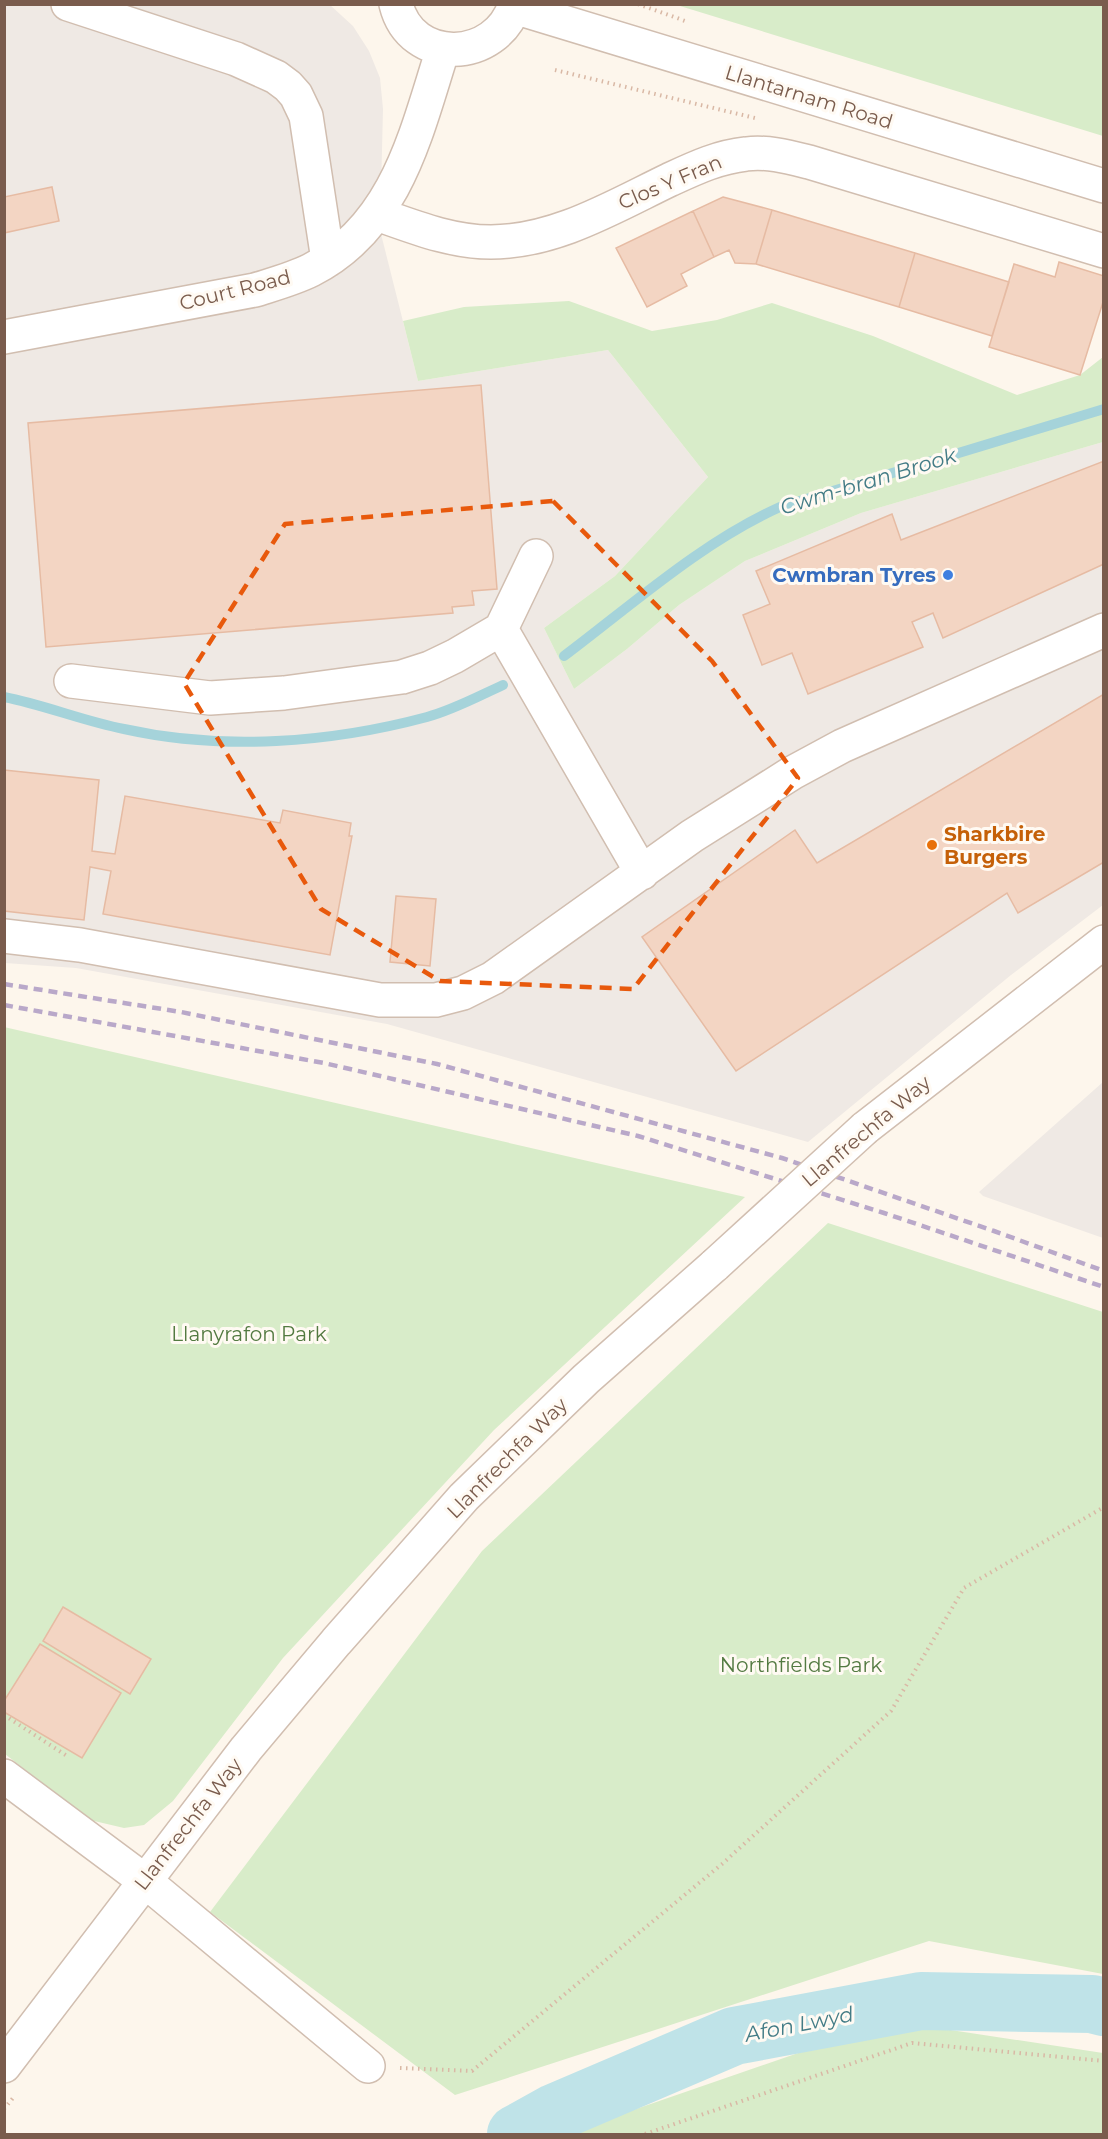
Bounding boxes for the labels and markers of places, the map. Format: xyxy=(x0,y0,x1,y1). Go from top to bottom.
place label: Cwmbran Tyres xyxy=(772,563,936,587)
marker: Cwmbran Tyres xyxy=(941,568,955,582)
place label: Sharkbire Burgers xyxy=(944,822,1045,869)
marker: Sharkbire Burgers xyxy=(925,838,939,852)

